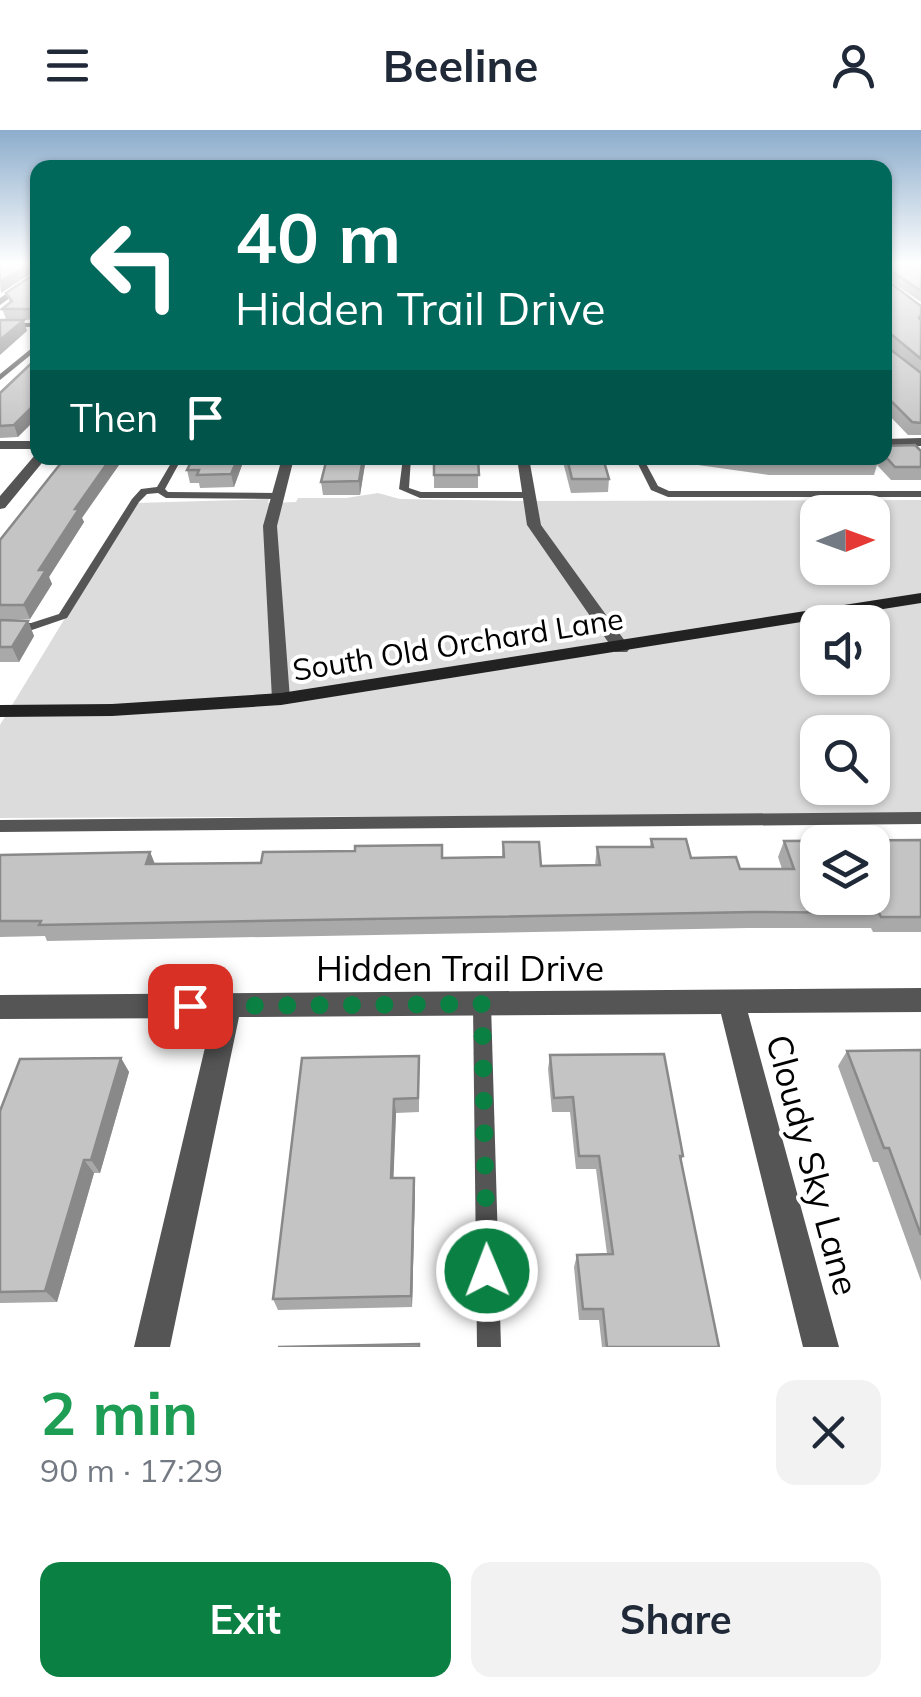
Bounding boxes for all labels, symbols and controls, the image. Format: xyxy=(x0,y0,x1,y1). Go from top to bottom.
text: Beeline xyxy=(383,37,538,93)
icon: menu xyxy=(40,38,95,93)
icon: person xyxy=(826,38,881,93)
text: 40 m xyxy=(235,193,401,281)
icon: left xyxy=(70,200,200,330)
text: Hidden Trail Drive xyxy=(235,280,606,336)
icon: arrive xyxy=(178,390,233,445)
text: Then xyxy=(70,394,158,442)
north arrow xyxy=(800,495,890,585)
map controls xyxy=(800,495,890,915)
street label: South Old Orchard Lane xyxy=(290,599,626,689)
button: sound xyxy=(800,605,890,695)
button: search xyxy=(800,715,890,805)
button: layers xyxy=(800,825,890,915)
street label: Hidden Trail Drive xyxy=(316,946,604,990)
pin xyxy=(148,964,233,1049)
icon: arrive xyxy=(163,979,218,1034)
street label: Cloudy Sky Lane xyxy=(757,1030,869,1300)
position arrow xyxy=(435,1219,539,1323)
text: 2 min xyxy=(40,1375,198,1450)
button: close xyxy=(776,1380,881,1485)
text: 90 m · 17:29 xyxy=(40,1450,223,1490)
button: Exit xyxy=(40,1562,451,1677)
button: Share xyxy=(471,1562,881,1677)

